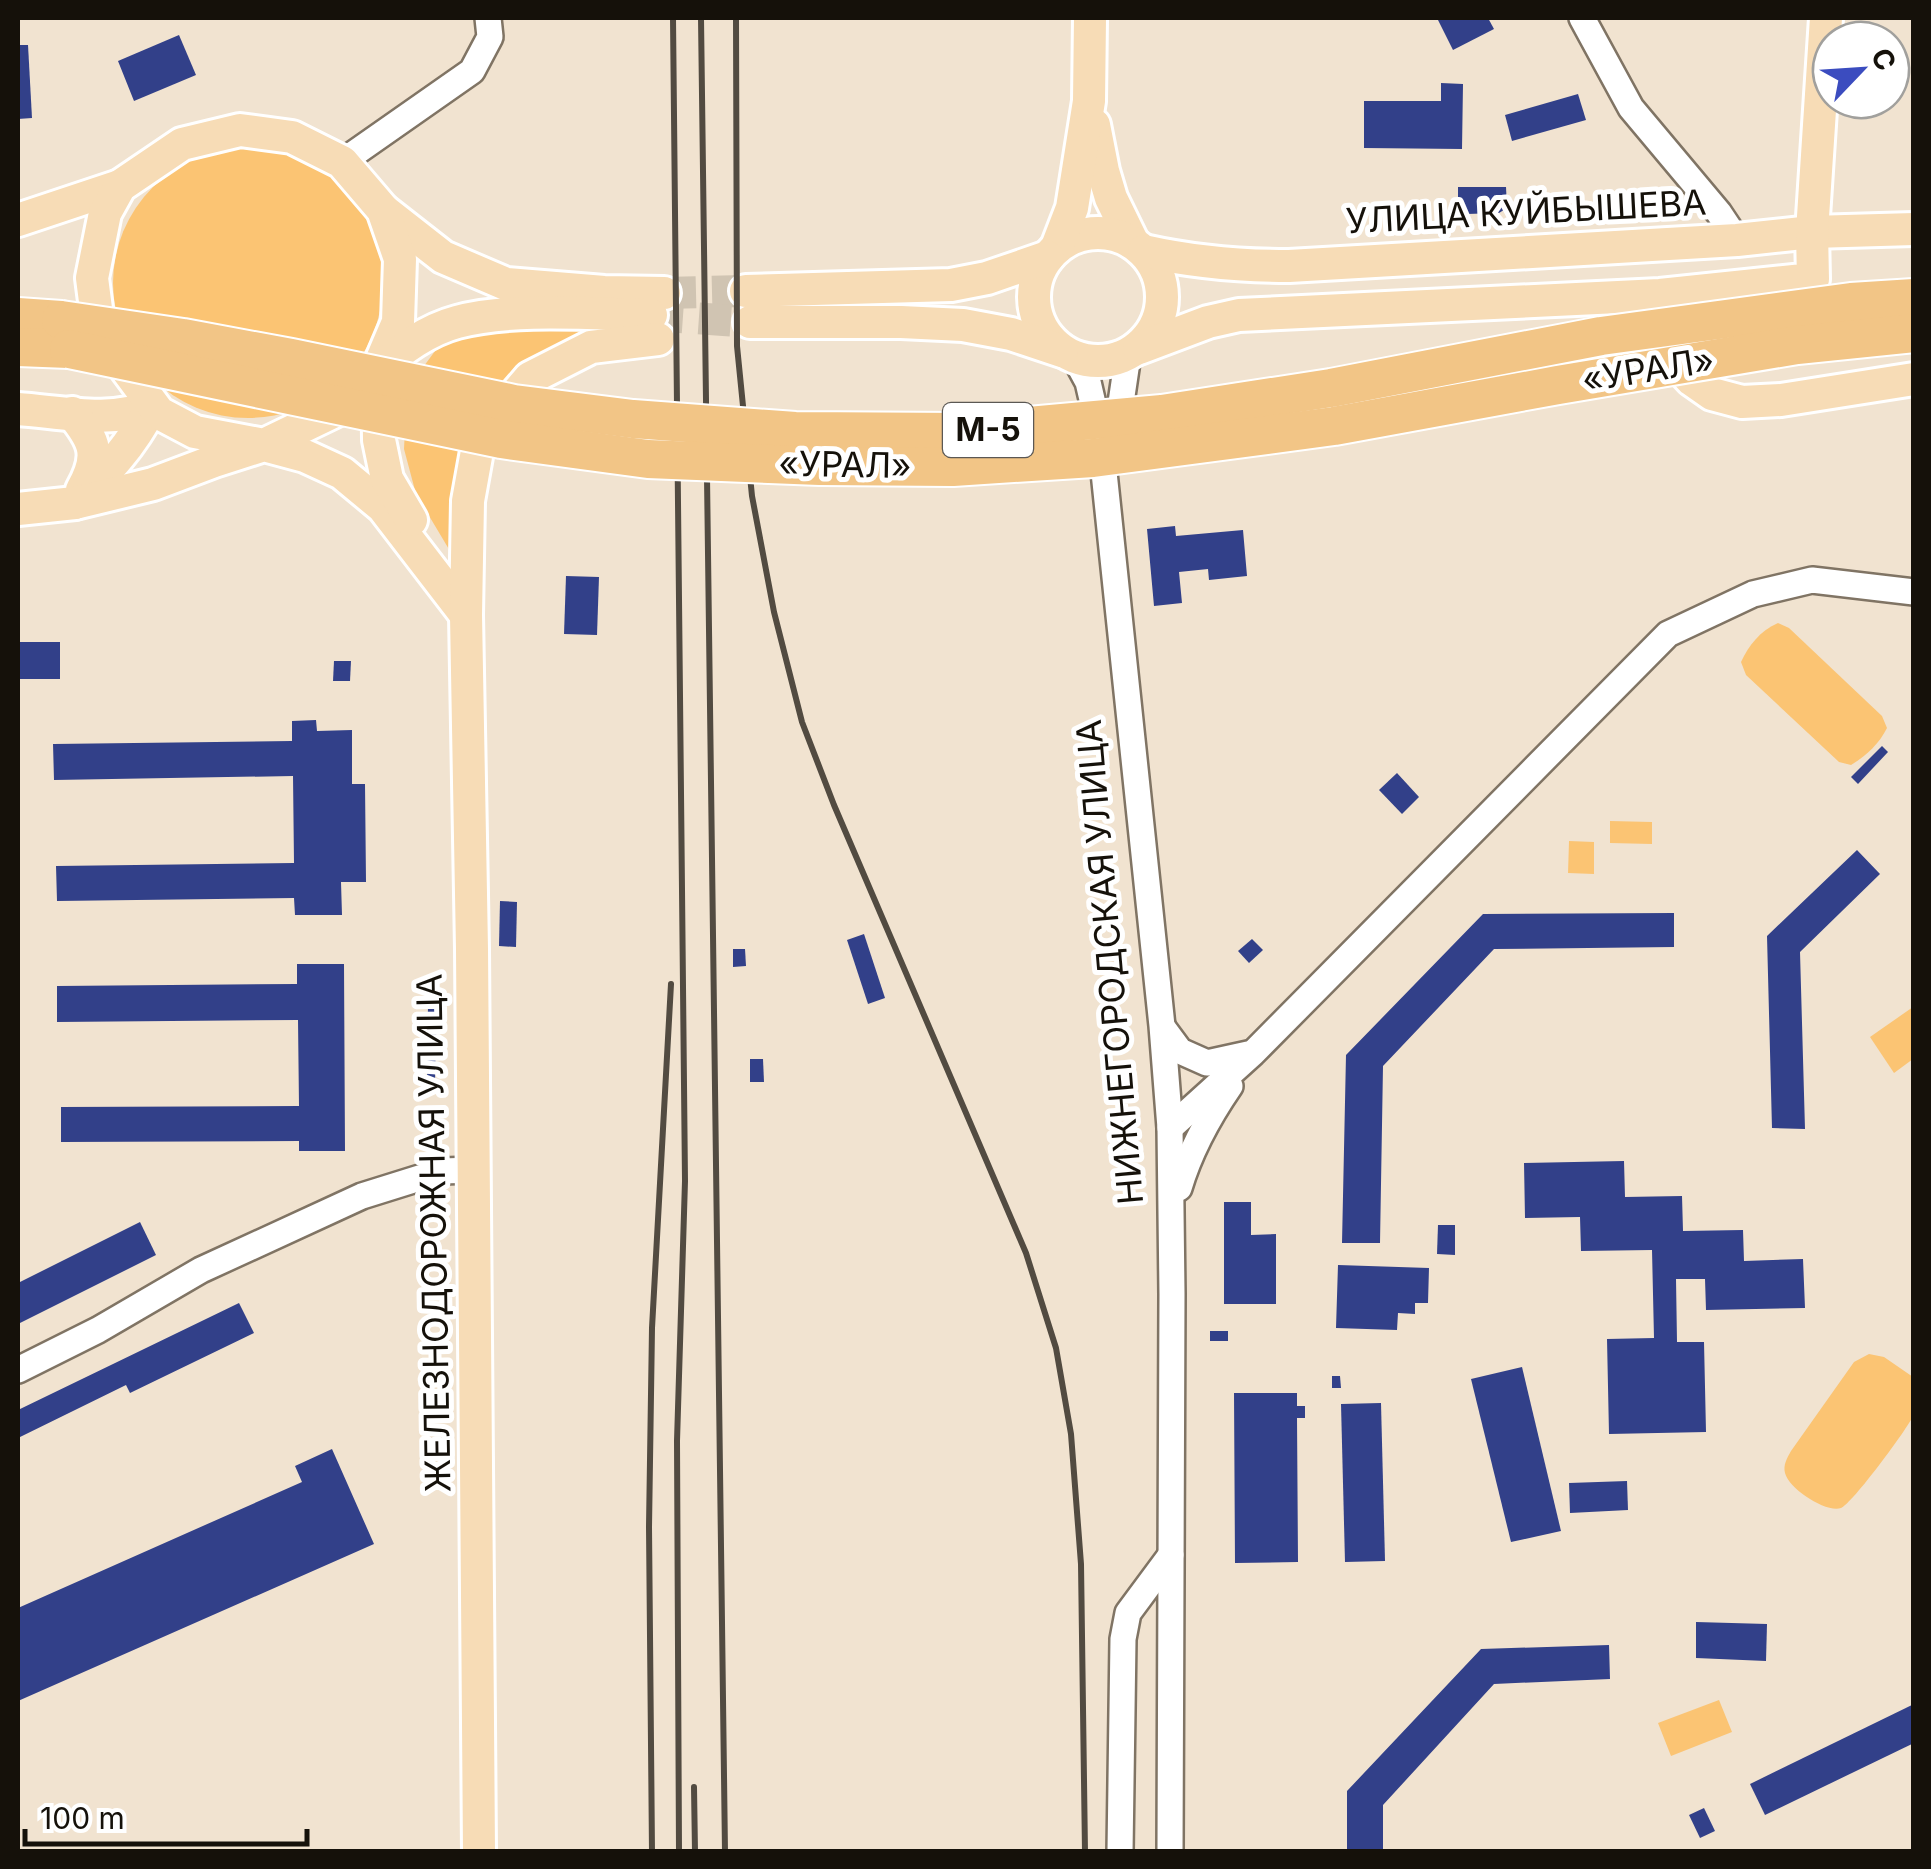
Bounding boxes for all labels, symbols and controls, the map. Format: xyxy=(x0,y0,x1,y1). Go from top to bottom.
north arrow xyxy=(1811,20,1911,120)
text: С xyxy=(1864,43,1903,76)
street label: УЛИЦА КУЙБЫШЕВА xyxy=(1345,181,1707,241)
street label: «УРАЛ» xyxy=(1579,338,1717,400)
road number: М-5 xyxy=(943,403,1033,457)
street label: «УРАЛ» xyxy=(778,442,912,486)
street label: НИЖНЕГОРОДСКАЯ УЛИЦА xyxy=(1067,718,1151,1206)
street label: ЖЕЛЕЗНОДОРОЖНАЯ УЛИЦА xyxy=(407,973,459,1493)
scale bar xyxy=(25,1784,308,1846)
text: 100 m xyxy=(40,1800,125,1836)

